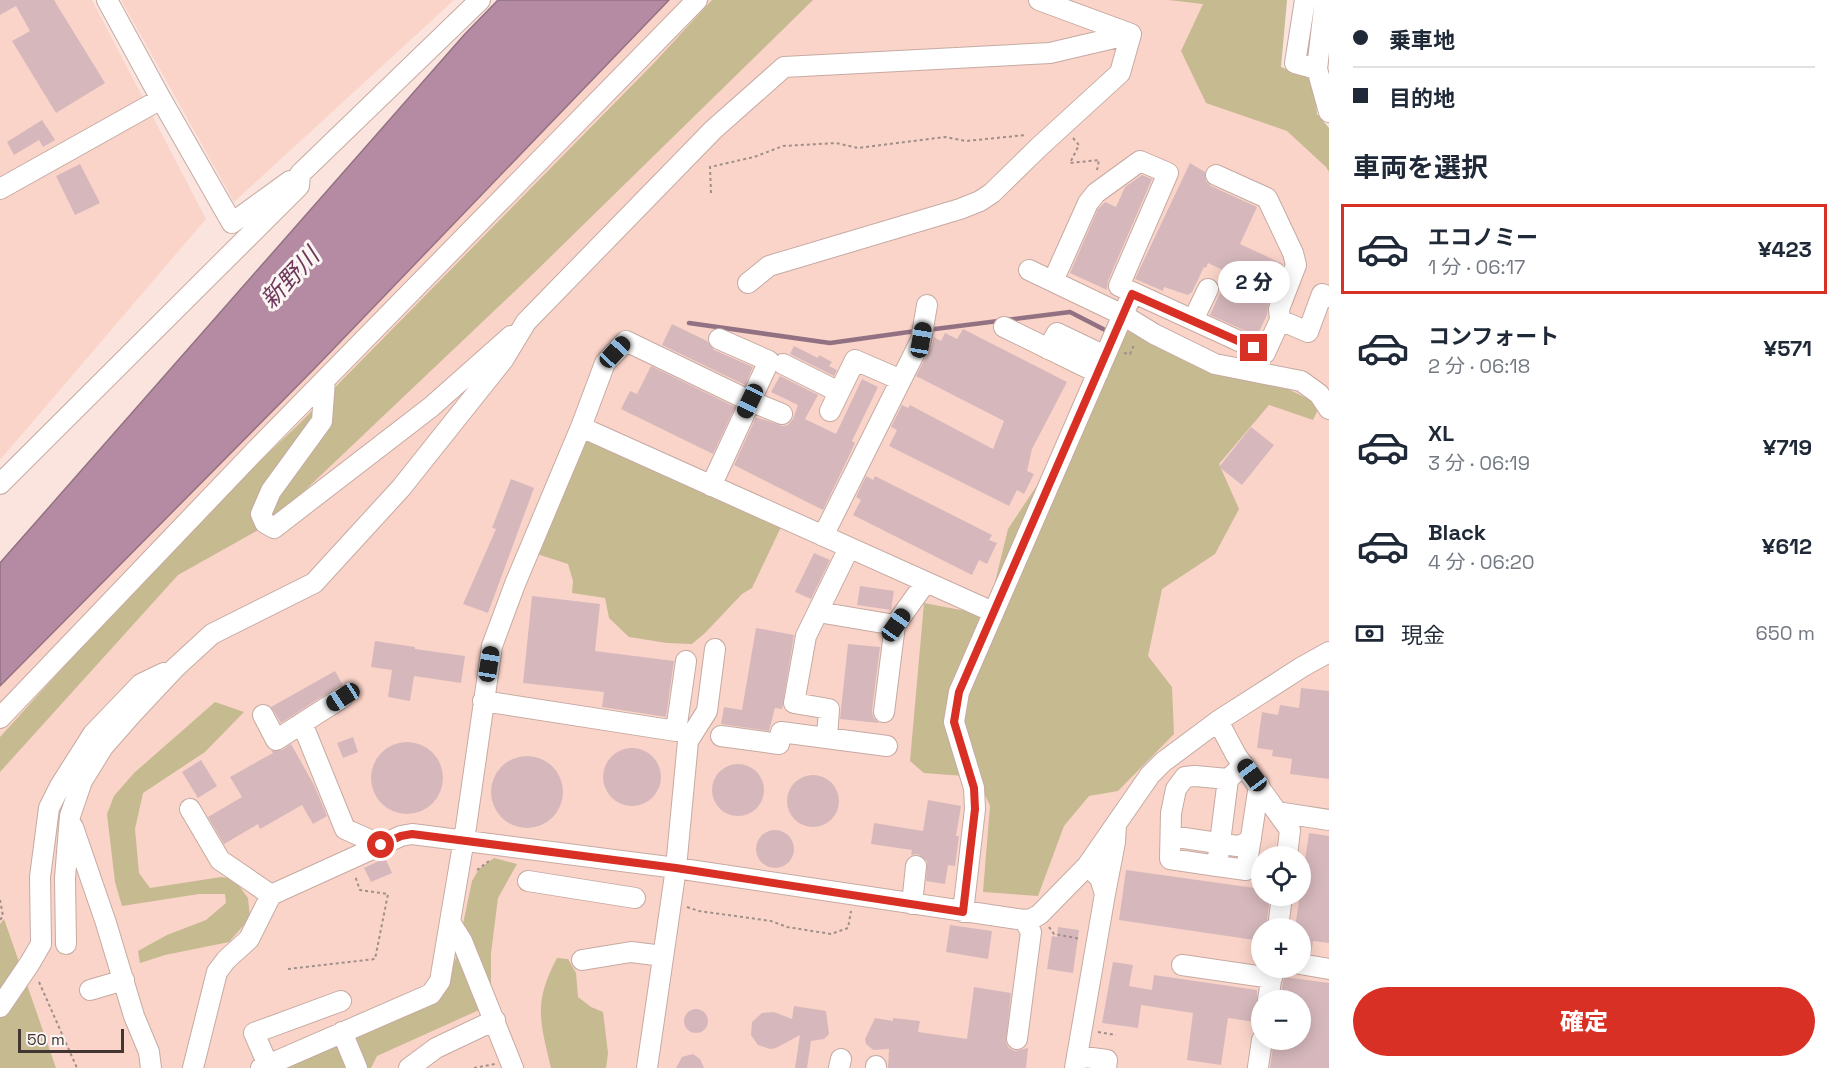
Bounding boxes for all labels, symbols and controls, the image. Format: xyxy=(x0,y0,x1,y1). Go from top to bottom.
text: 乗車地 xyxy=(1389,26,1455,54)
text: 目的地 xyxy=(1389,84,1455,112)
text: 車両を選択 xyxy=(1353,150,1488,185)
icon: car xyxy=(1356,222,1410,276)
text: エコノミー xyxy=(1428,223,1538,251)
text: ¥423 xyxy=(1758,235,1812,263)
water label: 新野川 xyxy=(254,239,328,315)
text: 1 分 · 06:17 xyxy=(1428,254,1525,280)
callout: 2 分 xyxy=(1218,261,1290,303)
text: 2 分 xyxy=(1236,269,1272,295)
car xyxy=(909,321,933,359)
icon: car xyxy=(1356,321,1410,375)
text: コンフォート xyxy=(1428,322,1559,350)
car xyxy=(596,333,634,371)
route end xyxy=(1240,334,1267,361)
text: ¥571 xyxy=(1764,334,1812,362)
text: 2 分 · 06:18 xyxy=(1428,353,1530,379)
car xyxy=(734,381,766,421)
text: XL xyxy=(1428,419,1454,447)
icon: car xyxy=(1356,420,1410,474)
text: ¥719 xyxy=(1763,433,1812,461)
text: 3 分 · 06:19 xyxy=(1428,450,1530,476)
text: Black xyxy=(1428,518,1486,546)
icon: car xyxy=(1356,519,1410,573)
text: ¥612 xyxy=(1762,532,1812,560)
text: 4 分 · 06:20 xyxy=(1428,549,1535,575)
car xyxy=(878,605,914,645)
icon: cash xyxy=(1353,617,1386,650)
text: 650 m xyxy=(1756,620,1815,646)
text: 現金 xyxy=(1401,621,1445,649)
car xyxy=(477,645,501,683)
car xyxy=(323,680,363,714)
car xyxy=(1234,755,1270,795)
route start xyxy=(367,831,394,858)
map controls xyxy=(1251,846,1311,1050)
button: locate xyxy=(1251,846,1311,906)
button: + xyxy=(1251,918,1311,978)
button: 確定 xyxy=(1353,987,1815,1056)
button: − xyxy=(1251,990,1311,1050)
scale bar xyxy=(18,1026,124,1054)
text: 50 m xyxy=(27,1029,65,1050)

